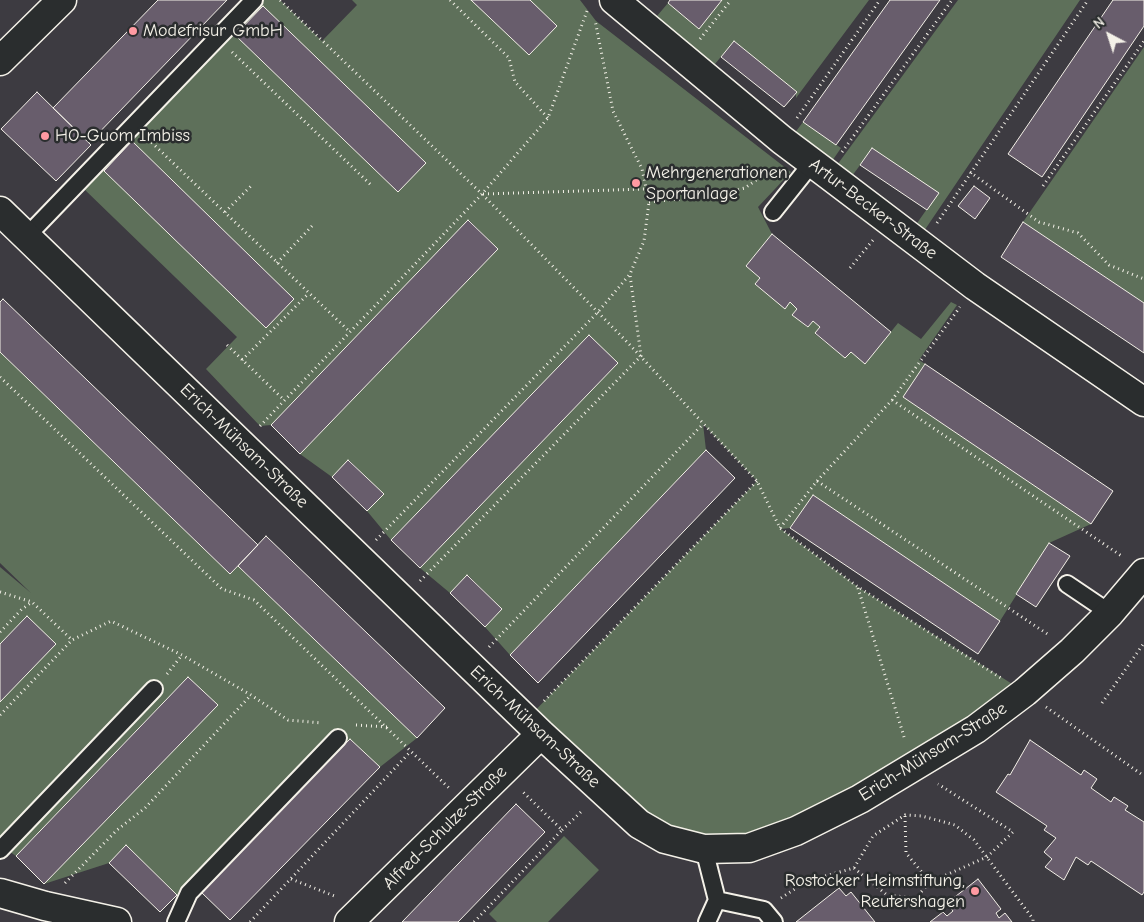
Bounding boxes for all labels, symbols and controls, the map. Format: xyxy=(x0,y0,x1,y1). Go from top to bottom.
north arrow xyxy=(1084,10,1134,60)
text: N xyxy=(1090,14,1108,33)
place label: Modefrisur GmbH xyxy=(143,20,283,42)
marker: Modefrisur GmbH xyxy=(127,25,139,37)
place label: HO-Guom Imbiss xyxy=(55,125,190,147)
marker: HO-Guom Imbiss xyxy=(39,130,51,142)
street label: Artur-Becker-Straße xyxy=(805,154,941,264)
place label: Mehrgenerationen Sportanlage xyxy=(646,162,788,204)
marker: Mehrgenerationen Sportanlage xyxy=(630,177,642,189)
street label: Erich-Mühsam-Straße xyxy=(175,379,313,513)
street label: Erich-Mühsam-Straße xyxy=(465,661,605,793)
street label: Erich-Mühsam-Straße xyxy=(855,698,1011,806)
street label: Alfred-Schulze-Straße xyxy=(378,761,512,895)
place label: Rostocker Heimstiftung, Reutershagen xyxy=(785,870,965,912)
marker: Rostocker Heimstiftung, Reutershagen xyxy=(969,885,981,897)

